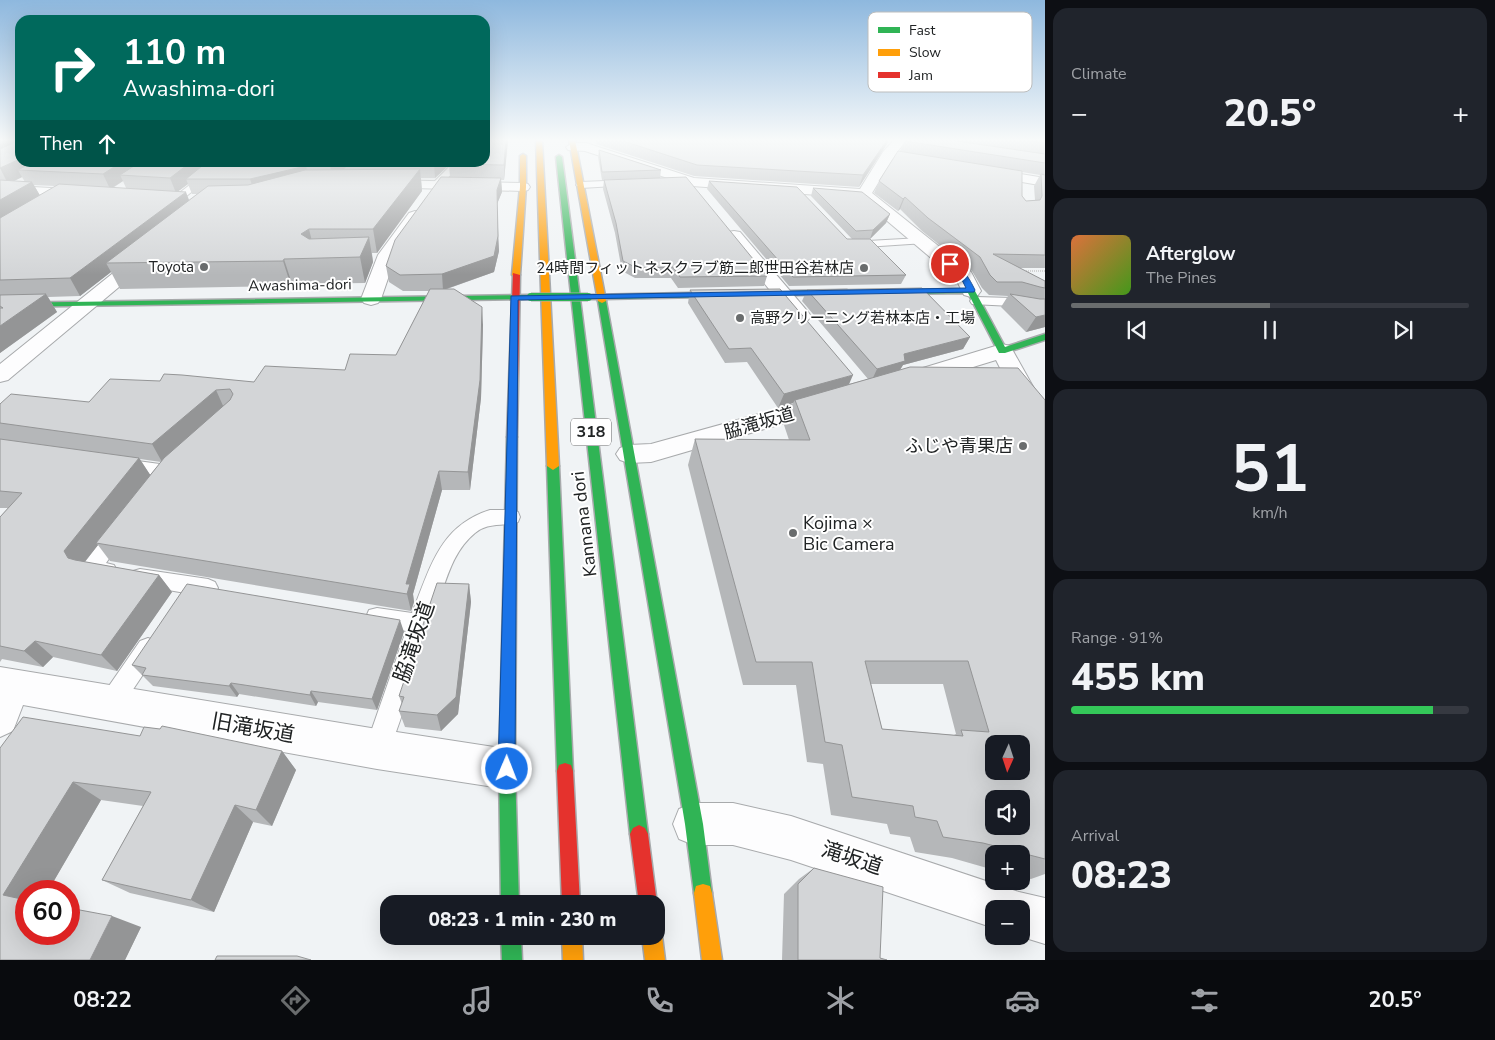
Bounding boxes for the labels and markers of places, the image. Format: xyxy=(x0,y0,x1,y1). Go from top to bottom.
pin xyxy=(929,243,971,285)
place label: Toyota xyxy=(149,257,194,277)
place label: 24時間フィットネスクラブ筋二郎世田谷若林店 xyxy=(536,258,854,278)
marker: Toyota xyxy=(198,261,210,273)
marker: 24時間フィットネスクラブ筋二郎世田谷若林店 xyxy=(858,262,870,274)
place label: 高野クリーニング若林本店・工場 xyxy=(750,308,975,328)
marker: 高野クリーニング若林本店・工場 xyxy=(734,312,746,324)
place label: ふじや青果店 xyxy=(905,434,1013,458)
marker: ふじや青果店 xyxy=(1017,440,1029,452)
place label: Kojima × Bic Camera xyxy=(803,511,895,556)
marker: Kojima × Bic Camera xyxy=(787,527,799,539)

